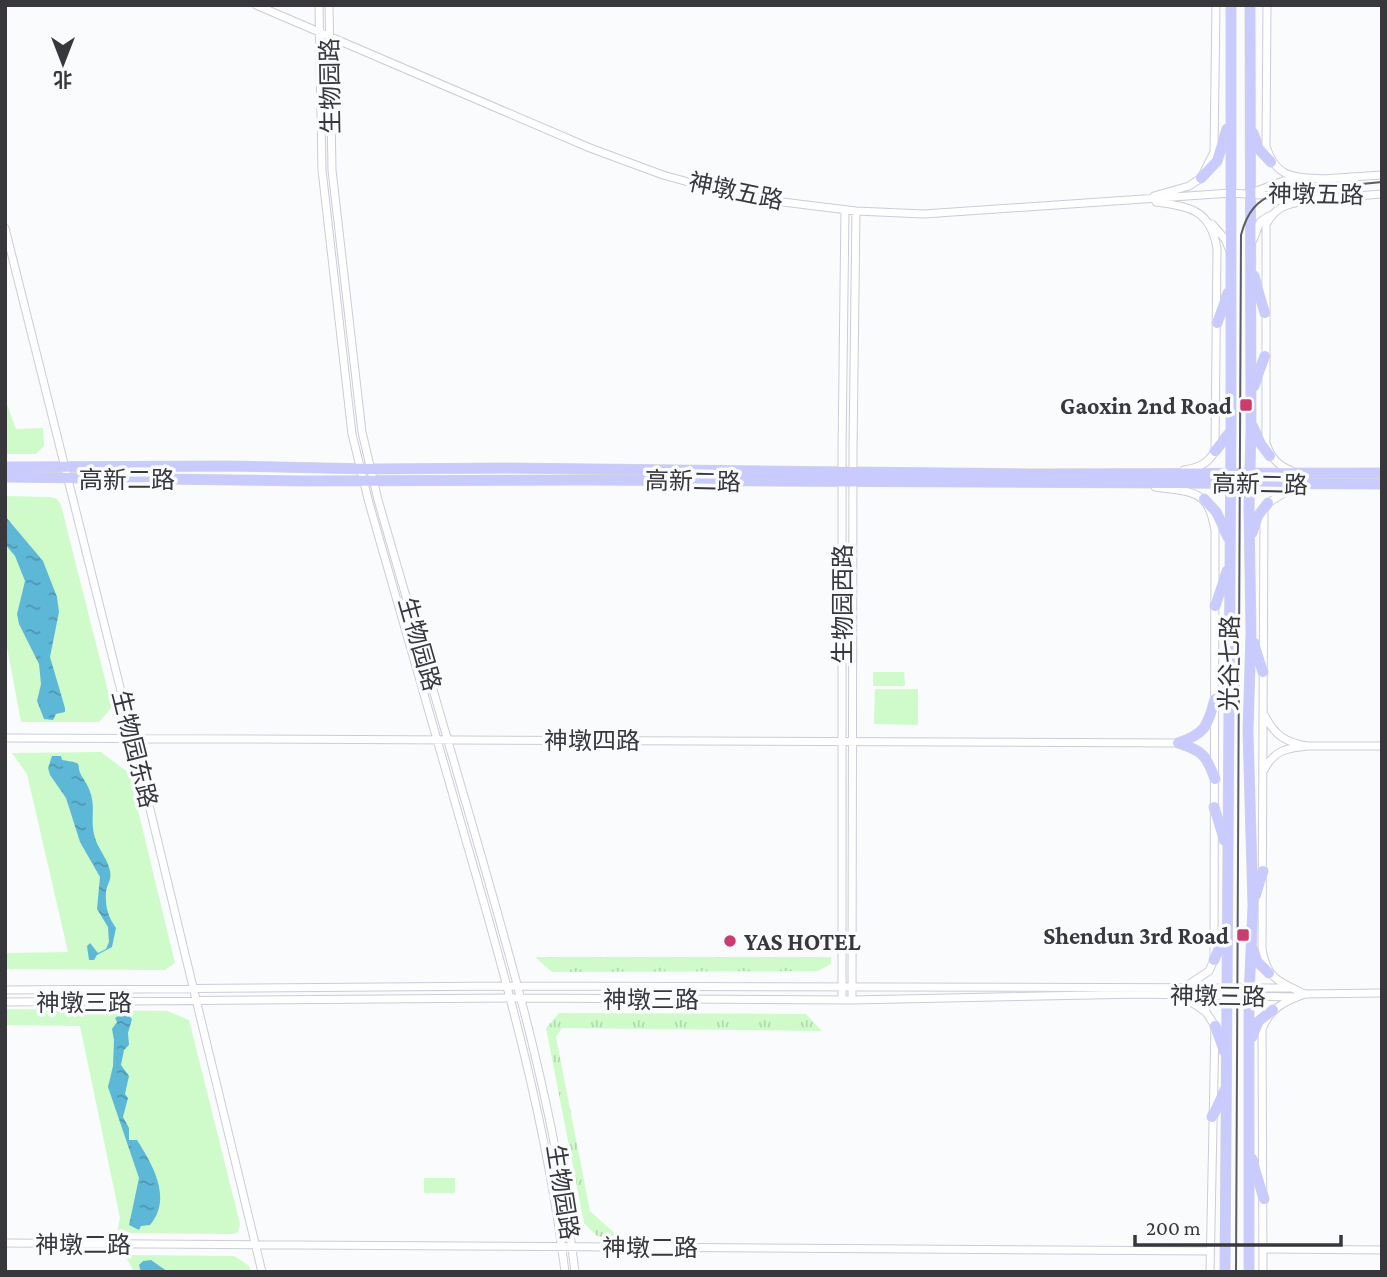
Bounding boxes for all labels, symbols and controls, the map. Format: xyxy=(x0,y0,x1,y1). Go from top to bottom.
north arrow xyxy=(28,28,98,98)
street label: 生物园路 xyxy=(316,38,344,134)
text: 北 xyxy=(53,69,73,90)
street label: 神墩五路 xyxy=(686,168,786,214)
street label: 神墩五路 xyxy=(1268,180,1364,208)
place label: Gaoxin 2nd Road xyxy=(1060,392,1232,419)
marker: Gaoxin 2nd Road xyxy=(1238,397,1254,413)
street label: 高新二路 xyxy=(79,466,175,493)
street label: 高新二路 xyxy=(645,467,741,495)
street label: 高新二路 xyxy=(1212,470,1308,498)
street label: 生物园西路 xyxy=(829,544,856,664)
street label: 生物园路 xyxy=(394,594,446,694)
street label: 光谷七路 xyxy=(1215,615,1243,711)
street label: 生物园东路 xyxy=(107,688,163,810)
street label: 神墩四路 xyxy=(544,727,640,754)
place label: Shendun 3rd Road xyxy=(1043,922,1229,949)
marker: Shendun 3rd Road xyxy=(1235,927,1251,943)
place label: YAS HOTEL xyxy=(744,928,861,955)
marker: YAS HOTEL xyxy=(722,933,738,949)
street label: 神墩三路 xyxy=(1170,982,1266,1010)
street label: 神墩三路 xyxy=(603,986,699,1013)
street label: 神墩三路 xyxy=(36,989,132,1016)
street label: 生物园路 xyxy=(542,1142,584,1242)
scale bar xyxy=(1135,1204,1342,1248)
text: 200 m xyxy=(1146,1216,1201,1240)
street label: 神墩二路 xyxy=(35,1231,131,1258)
street label: 神墩二路 xyxy=(602,1234,698,1261)

